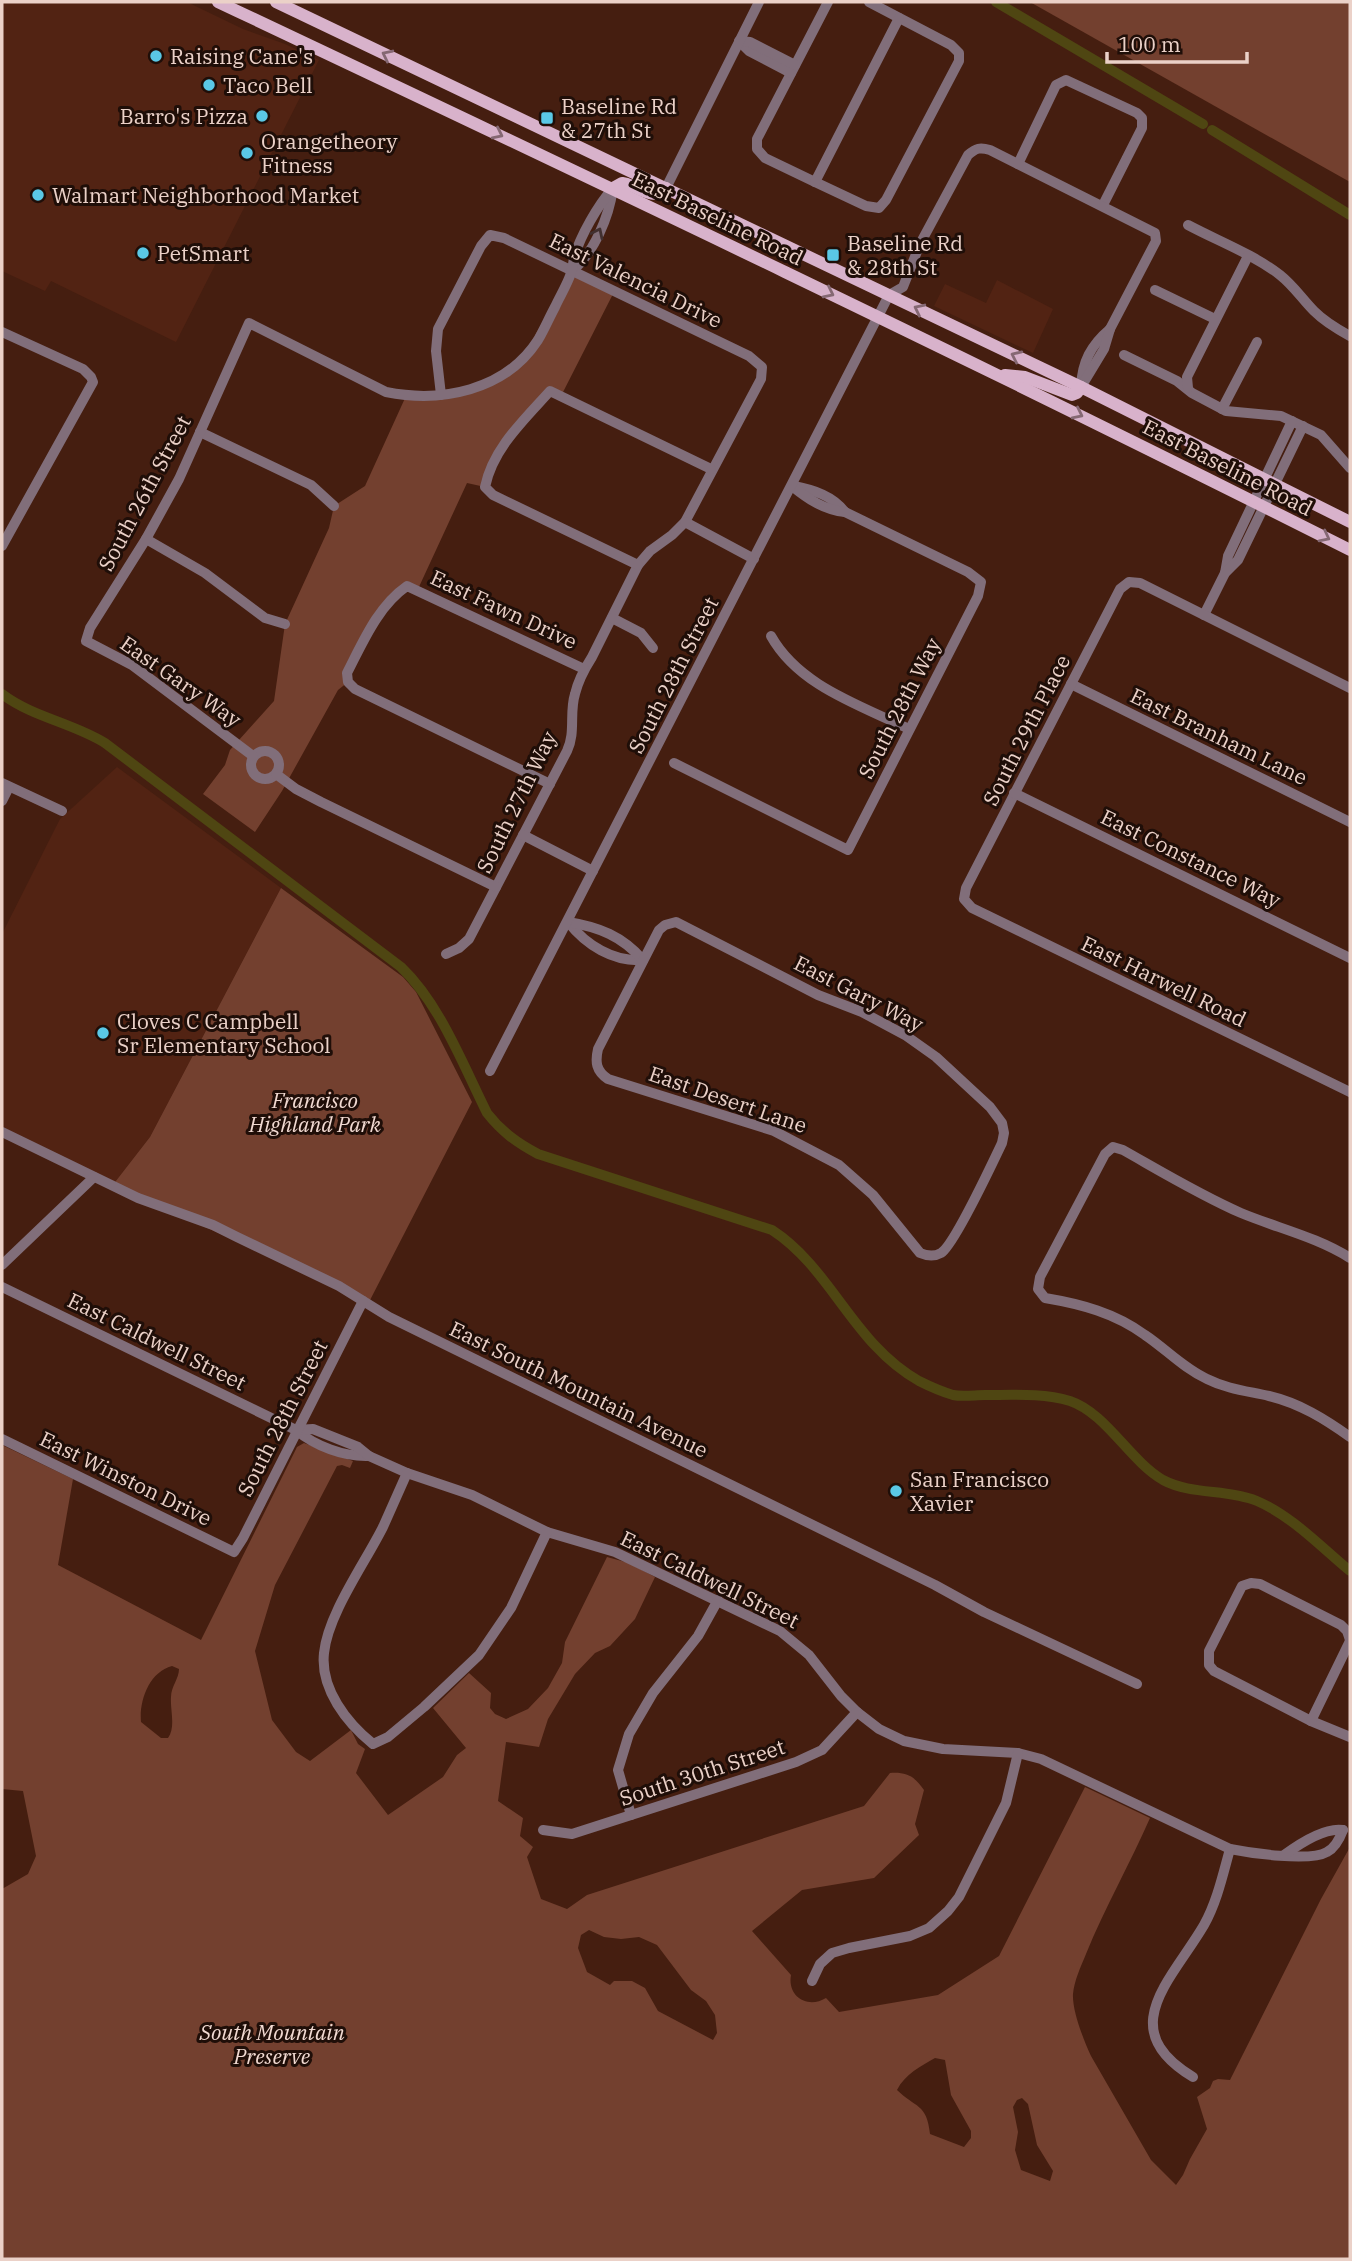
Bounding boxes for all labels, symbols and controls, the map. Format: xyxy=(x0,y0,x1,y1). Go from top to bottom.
scale bar xyxy=(1107,21,1247,65)
text: 100 m xyxy=(1118,30,1181,58)
place label: Raising Cane's xyxy=(170,42,313,70)
marker: Raising Cane's xyxy=(148,48,164,64)
one-way arrow xyxy=(382,49,394,63)
place label: Taco Bell xyxy=(223,71,313,99)
marker: Taco Bell xyxy=(201,77,217,93)
place label: Baseline Rd & 27th St xyxy=(561,92,677,144)
place label: Barro's Pizza xyxy=(120,102,248,130)
marker: Barro's Pizza xyxy=(254,108,270,124)
marker: Baseline Rd & 27th St xyxy=(539,110,555,126)
one-way arrow xyxy=(491,126,503,140)
place label: Orangetheory Fitness xyxy=(261,127,398,179)
marker: Orangetheory Fitness xyxy=(239,145,255,161)
street label: East Baseline Road xyxy=(628,164,808,272)
place label: Walmart Neighborhood Market xyxy=(52,181,359,209)
marker: Walmart Neighborhood Market xyxy=(30,187,46,203)
street label: East Valencia Drive xyxy=(545,226,727,334)
one-way arrow xyxy=(590,228,604,240)
place label: Baseline Rd & 28th St xyxy=(847,229,963,281)
place label: PetSmart xyxy=(157,239,250,267)
marker: PetSmart xyxy=(135,245,151,261)
marker: Baseline Rd & 28th St xyxy=(825,247,841,263)
one-way arrow xyxy=(822,285,834,299)
one-way arrow xyxy=(914,304,926,318)
one-way arrow xyxy=(1011,350,1023,364)
one-way arrow xyxy=(1071,405,1083,419)
street label: South 26th Street xyxy=(91,410,197,576)
street label: East Baseline Road xyxy=(1138,412,1318,522)
one-way arrow xyxy=(1317,528,1330,542)
street label: East Fawn Drive xyxy=(426,563,582,655)
street label: South 28th Street xyxy=(621,592,725,758)
street label: East Gary Way xyxy=(115,629,248,734)
street label: South 28th Way xyxy=(851,632,947,783)
street label: South 29th Place xyxy=(976,650,1076,810)
street label: East Branham Lane xyxy=(1126,681,1312,791)
street label: South 27th Way xyxy=(470,726,563,878)
street label: East Constance Way xyxy=(1096,802,1286,914)
street label: East Harwell Road xyxy=(1077,929,1251,1033)
street label: East Gary Way xyxy=(790,948,929,1038)
place label: Cloves C Campbell Sr Elementary School xyxy=(117,1007,331,1059)
marker: Cloves C Campbell Sr Elementary School xyxy=(95,1025,111,1041)
street label: East Desert Lane xyxy=(645,1059,811,1139)
park label: Francisco Highland Park xyxy=(248,1086,382,1138)
street label: East Caldwell Street xyxy=(63,1286,251,1396)
street label: East South Mountain Avenue xyxy=(445,1314,713,1464)
street label: South 28th Street xyxy=(230,1335,334,1501)
street label: East Winston Drive xyxy=(35,1424,217,1532)
place label: San Francisco Xavier xyxy=(910,1465,1049,1517)
marker: San Francisco Xavier xyxy=(888,1483,904,1499)
street label: East Caldwell Street xyxy=(616,1524,804,1634)
street label: South 30th Street xyxy=(616,1732,788,1812)
park label: South Mountain Preserve xyxy=(198,2018,345,2070)

